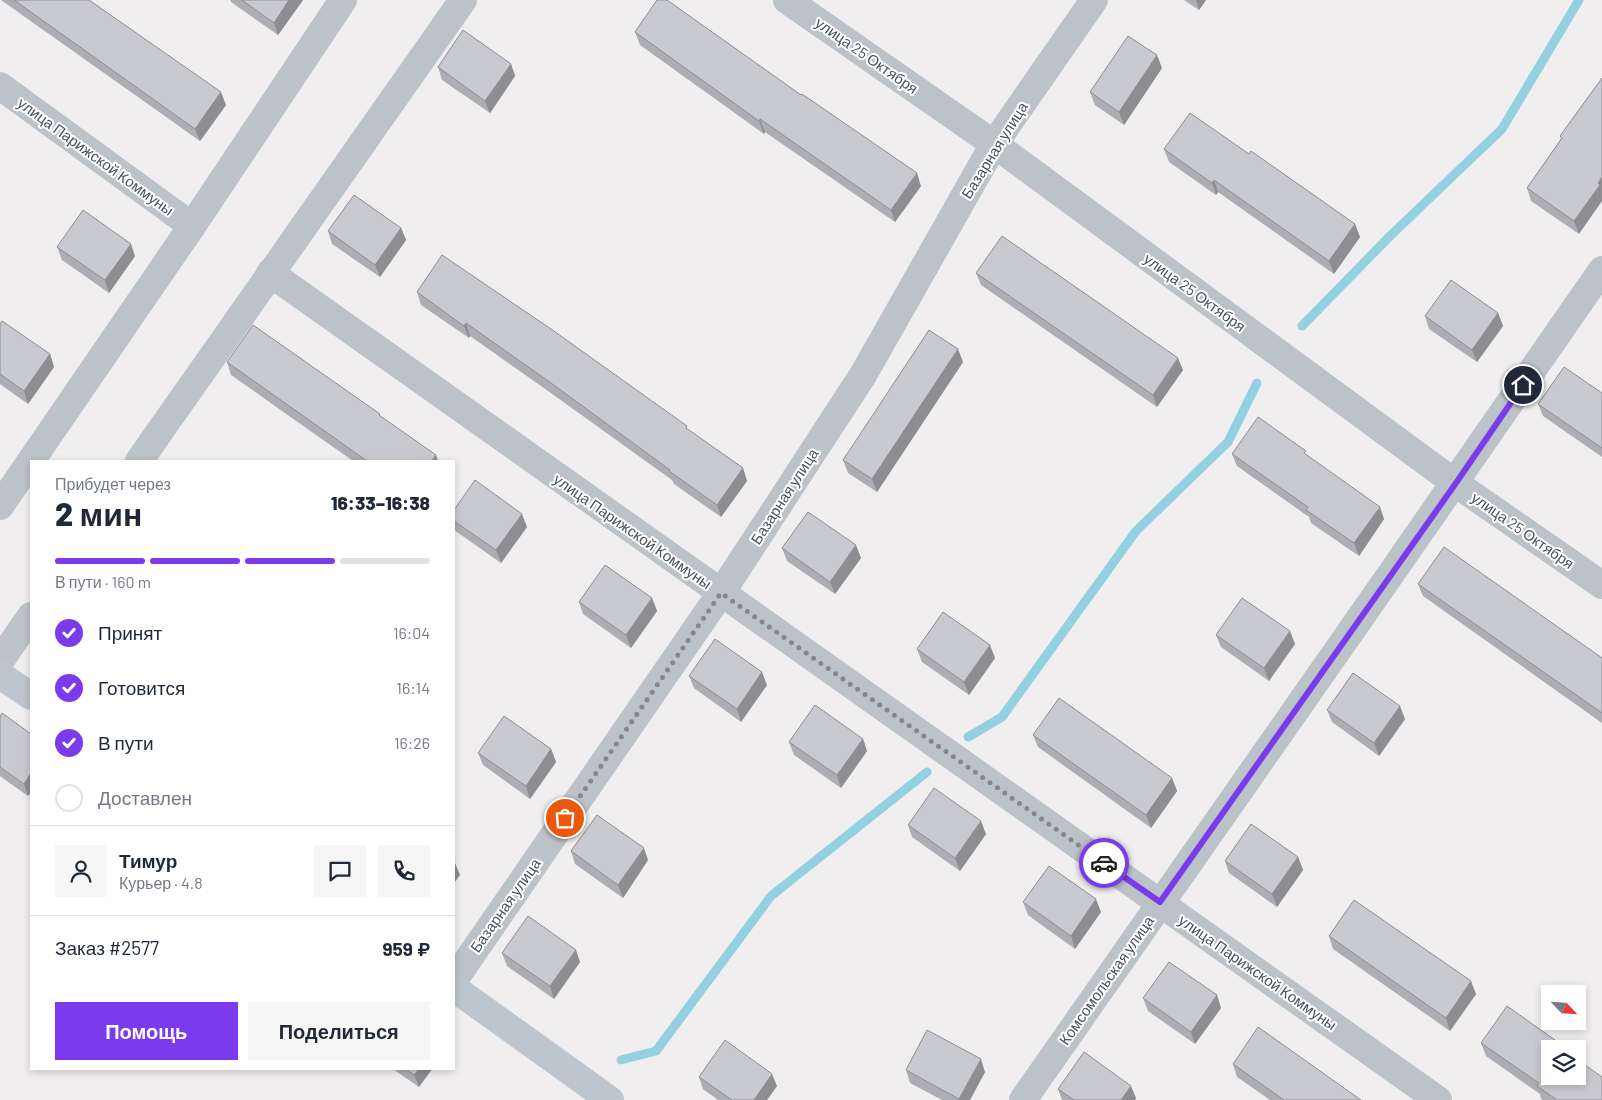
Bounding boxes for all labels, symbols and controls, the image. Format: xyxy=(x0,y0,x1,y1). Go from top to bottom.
street label: улица 25 Октября xyxy=(812,13,922,97)
street label: улица Парижской Коммуны xyxy=(14,93,178,219)
street label: Базарная улица xyxy=(957,98,1031,202)
street label: улица 25 Октября xyxy=(1141,249,1249,335)
pin xyxy=(1502,364,1544,406)
icon: home xyxy=(1509,371,1537,399)
street label: Базарная улица xyxy=(746,444,822,547)
street label: улица Парижской Коммуны xyxy=(551,470,715,592)
text: Прибудет через xyxy=(55,474,171,493)
street label: улица 25 Октября xyxy=(1468,488,1578,572)
text: 16:33–16:38 xyxy=(331,491,430,514)
text: 2 мин xyxy=(55,494,142,532)
text: В пути · 160 m xyxy=(55,572,151,591)
icon: check xyxy=(55,619,83,647)
text: Принят xyxy=(98,621,162,644)
text: 16:04 xyxy=(393,623,430,642)
icon: check xyxy=(55,674,83,702)
text: Готовится xyxy=(98,676,185,699)
text: 16:14 xyxy=(396,678,430,697)
icon: check xyxy=(55,729,83,757)
text: В пути xyxy=(98,731,154,754)
text: 16:26 xyxy=(394,733,430,752)
text: Доставлен xyxy=(98,786,192,809)
pin xyxy=(544,797,586,839)
icon: bag xyxy=(551,804,579,832)
courier xyxy=(1079,838,1129,888)
button: person xyxy=(55,845,107,897)
button: chat xyxy=(314,845,366,897)
button: phone xyxy=(378,845,430,897)
text: Тимур xyxy=(119,849,177,872)
icon: car xyxy=(1090,849,1118,877)
street label: Базарная улица xyxy=(466,854,544,955)
text: Курьер · 4.8 xyxy=(119,873,203,892)
street label: Комсомольская улица xyxy=(1055,911,1158,1048)
street label: улица Парижской Коммуны xyxy=(1176,911,1340,1033)
text: Заказ #2577 xyxy=(55,936,159,959)
text: 959 ₽ xyxy=(382,937,430,960)
north arrow xyxy=(1541,985,1586,1030)
map controls xyxy=(1541,985,1586,1085)
button: Помощь xyxy=(55,1002,238,1060)
button: Поделиться xyxy=(248,1002,430,1060)
button: layers xyxy=(1541,1040,1586,1085)

